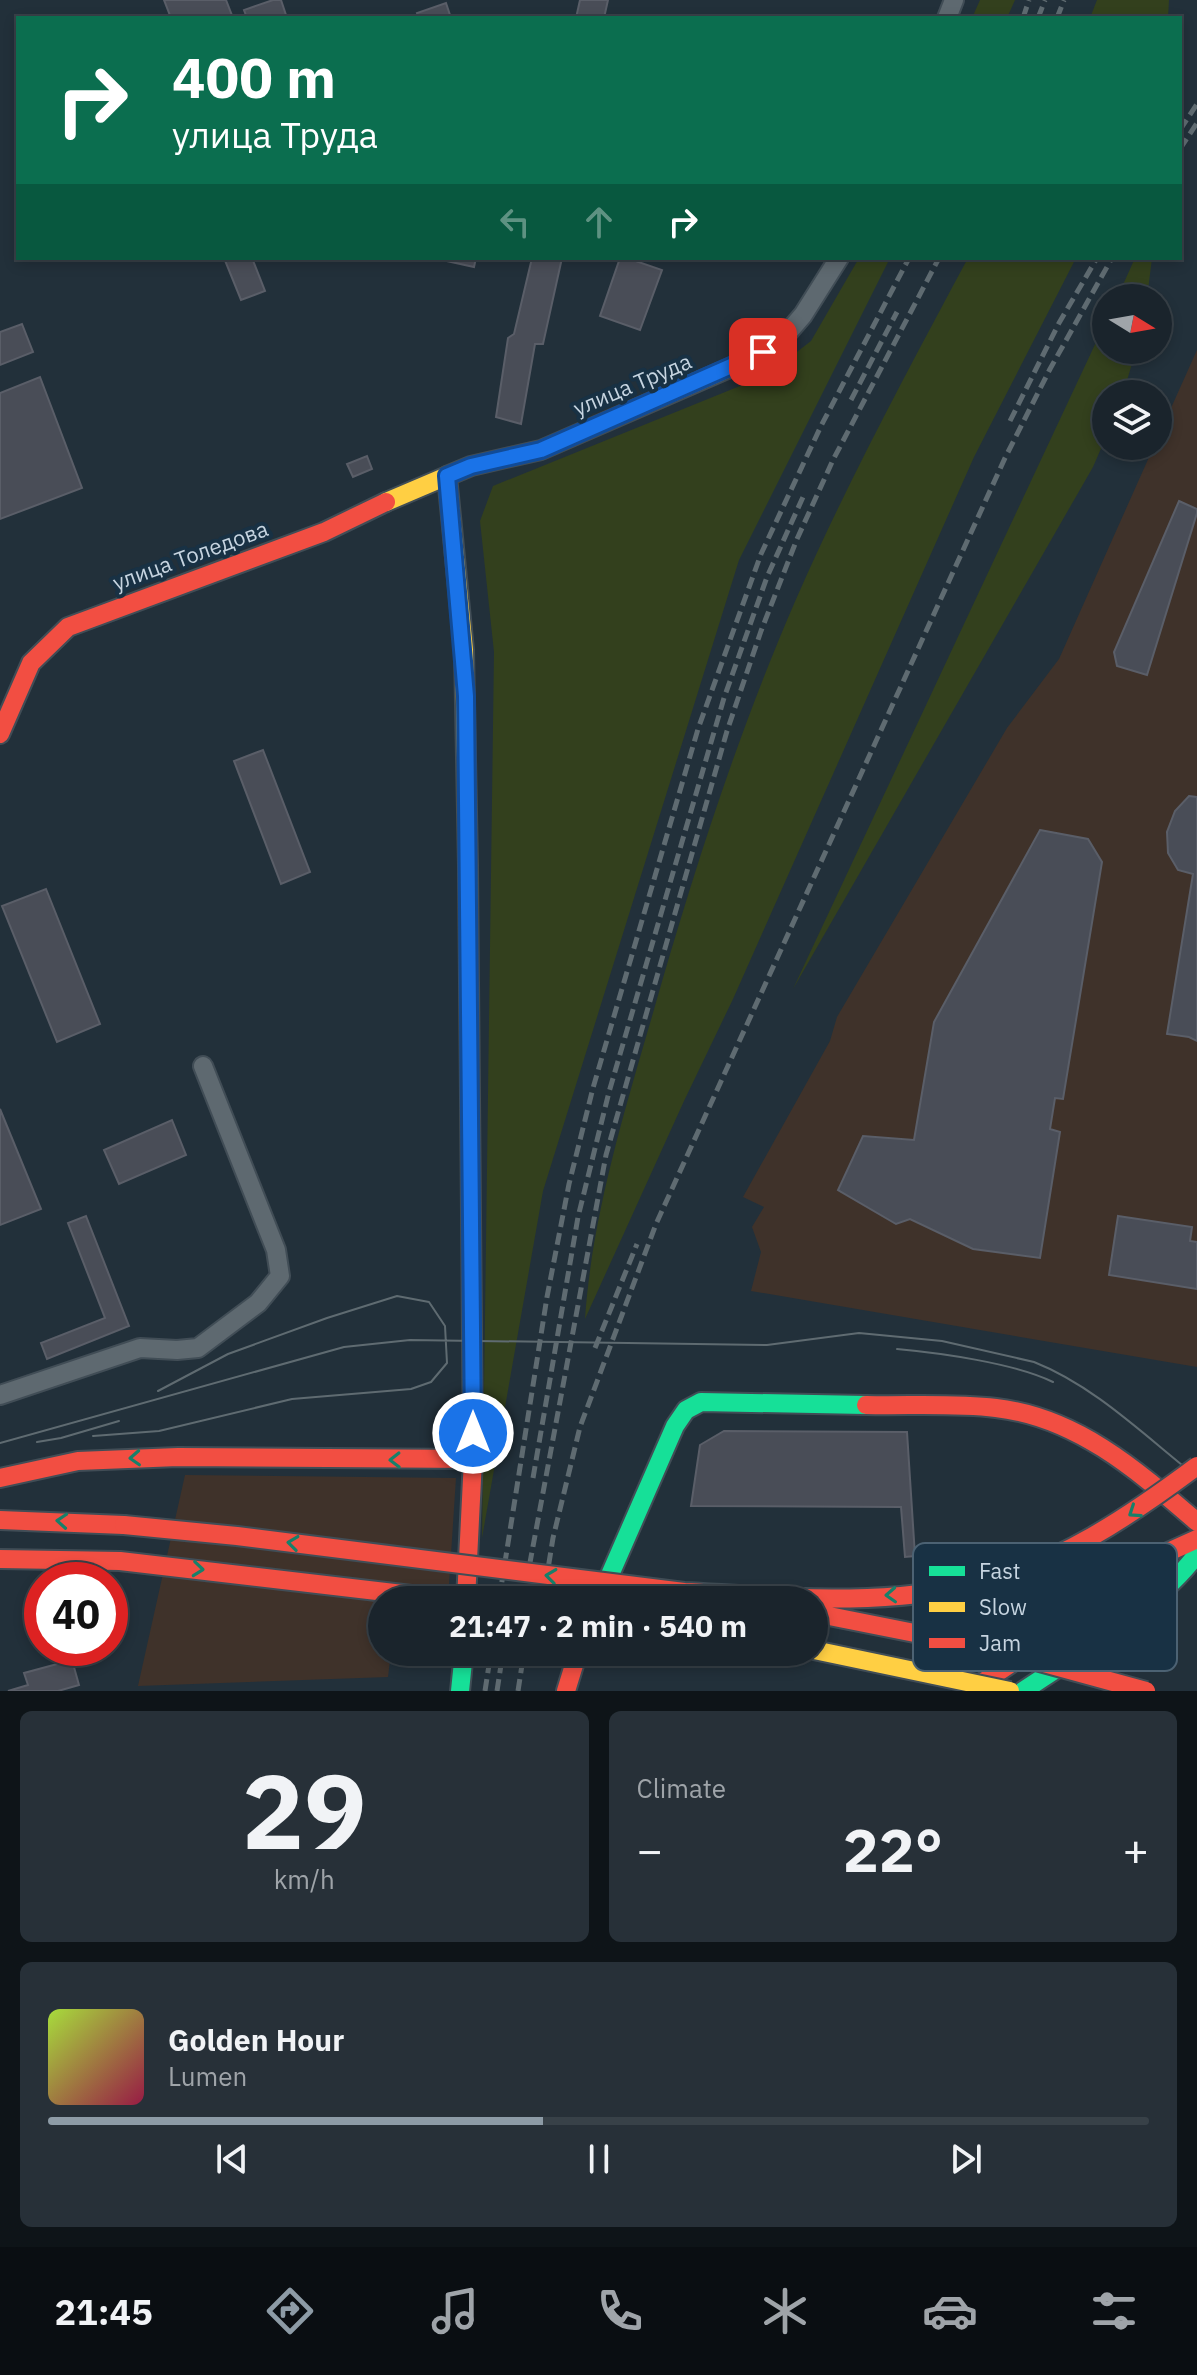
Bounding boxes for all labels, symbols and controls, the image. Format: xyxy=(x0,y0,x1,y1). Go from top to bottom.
text: 400 m xyxy=(172,41,336,113)
icon: right xyxy=(40,48,144,152)
text: улица Труда xyxy=(172,111,378,158)
icon: left xyxy=(493,200,537,244)
icon: ahead xyxy=(577,200,621,244)
icon: right xyxy=(661,200,705,244)
north arrow xyxy=(1092,284,1172,364)
map controls xyxy=(1092,284,1172,460)
pin xyxy=(729,318,797,386)
icon: arrive xyxy=(741,330,785,374)
street label: улица Труда xyxy=(568,346,696,422)
button: layers xyxy=(1092,380,1172,460)
street label: улица Толедова xyxy=(108,513,272,597)
position arrow xyxy=(431,1391,515,1475)
one-way arrow xyxy=(128,1450,141,1467)
one-way arrow xyxy=(388,1451,401,1469)
one-way arrow xyxy=(1129,1503,1143,1518)
one-way arrow xyxy=(55,1513,68,1530)
one-way arrow xyxy=(286,1535,299,1552)
legend xyxy=(913,1543,1177,1671)
text: Fast xyxy=(979,1556,1020,1585)
one-way arrow xyxy=(192,1560,205,1577)
speed limit sign: 40 xyxy=(24,1562,128,1666)
one-way arrow xyxy=(544,1567,557,1584)
one-way arrow xyxy=(884,1586,897,1603)
text: Slow xyxy=(979,1592,1027,1621)
text: 21:47 · 2 min · 540 m xyxy=(449,1606,747,1645)
text: Jam xyxy=(979,1628,1021,1657)
text: 29 xyxy=(242,1742,367,1878)
text: Climate xyxy=(637,1771,726,1805)
text: 22° xyxy=(843,1810,943,1889)
text: − xyxy=(637,1821,663,1878)
text: + xyxy=(1123,1821,1149,1878)
text: km/h xyxy=(274,1862,335,1896)
text: Golden Hour xyxy=(168,2020,344,2059)
text: Lumen xyxy=(168,2059,247,2093)
icon: previous xyxy=(210,2137,254,2181)
icon: pause xyxy=(577,2137,621,2181)
icon: next xyxy=(944,2137,988,2181)
icon: directions xyxy=(262,2283,318,2339)
icon: music xyxy=(427,2283,483,2339)
icon: phone xyxy=(592,2283,648,2339)
icon: climate xyxy=(757,2283,813,2339)
icon: car xyxy=(922,2283,978,2339)
icon: filters xyxy=(1086,2283,1142,2339)
text: 21:45 xyxy=(54,2288,153,2335)

